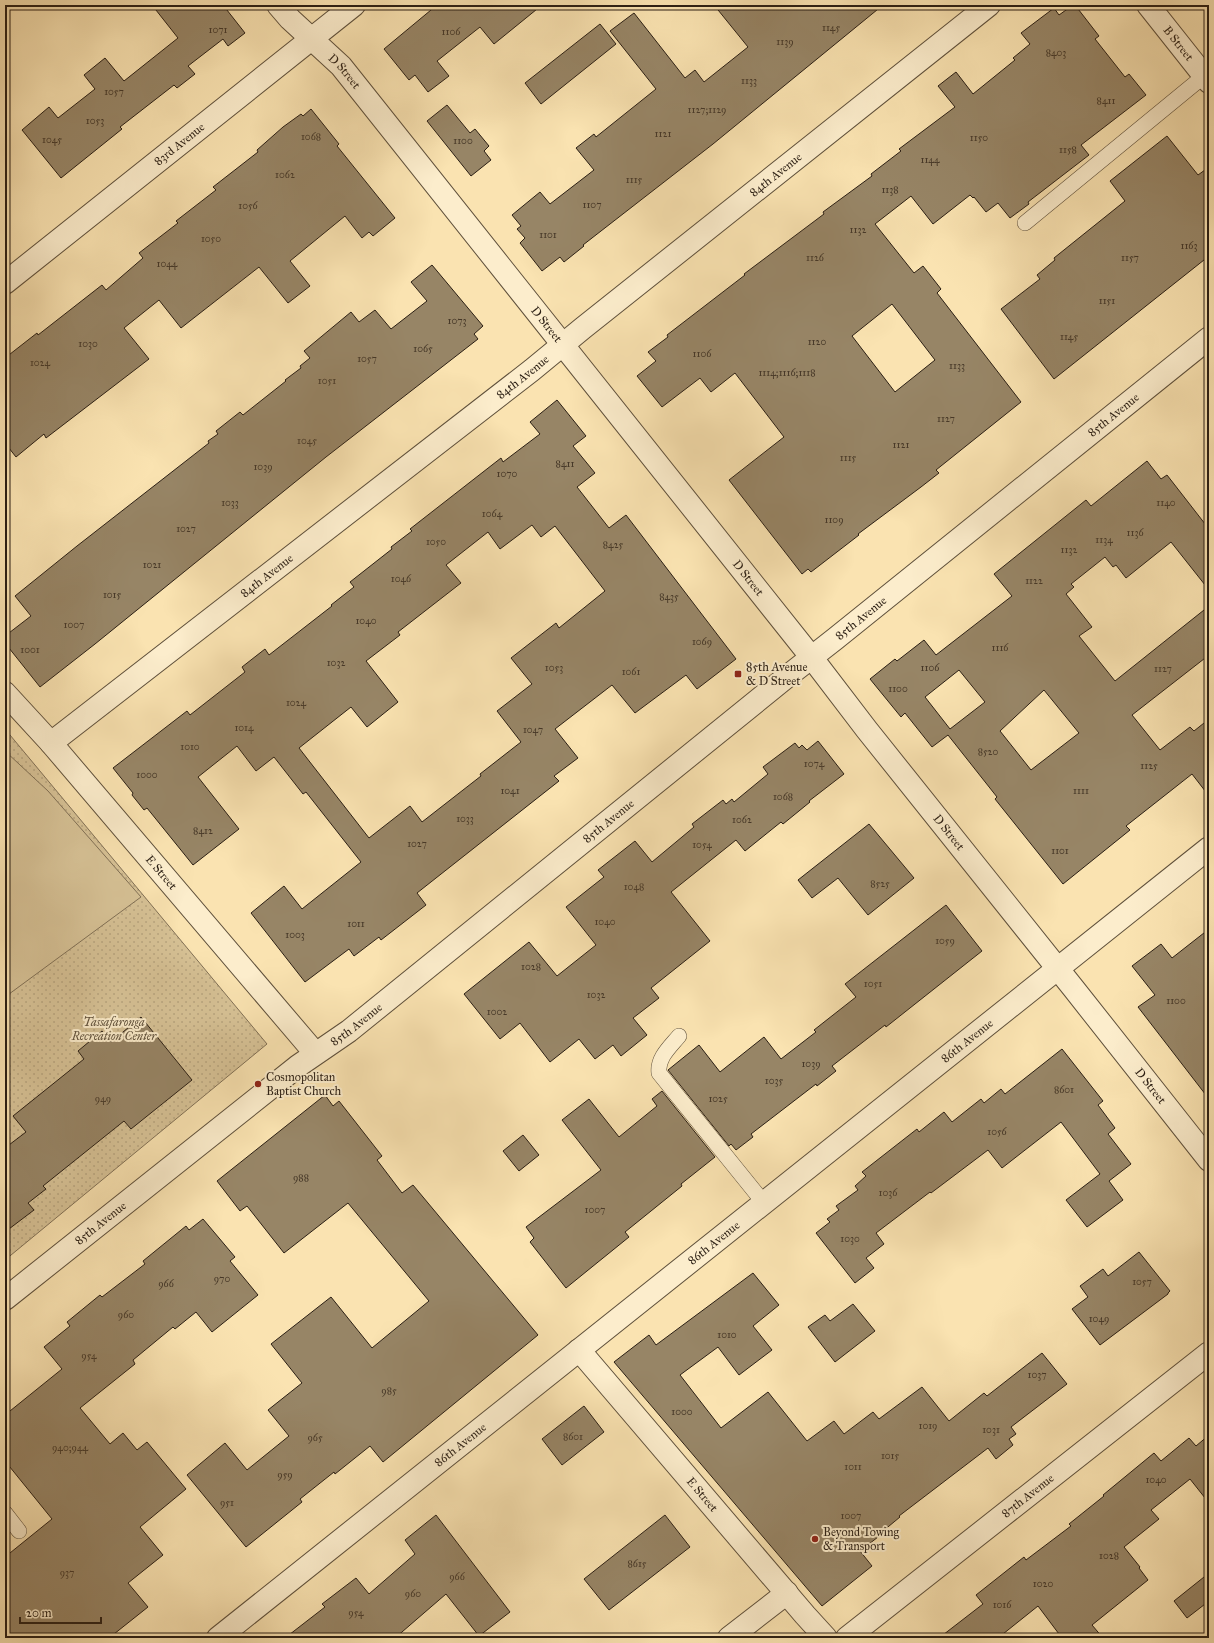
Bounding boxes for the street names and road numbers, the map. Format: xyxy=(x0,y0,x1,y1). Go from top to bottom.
street label: B Street xyxy=(1160,23,1197,64)
street label: D Street xyxy=(325,51,364,92)
street label: 83rd Avenue xyxy=(151,120,207,168)
street label: 84th Avenue xyxy=(747,150,805,200)
street label: D Street xyxy=(528,304,566,346)
street label: 84th Avenue xyxy=(494,352,552,402)
street label: 85th Avenue xyxy=(1085,390,1142,440)
street label: 84th Avenue xyxy=(238,551,296,600)
street label: D Street xyxy=(730,557,767,599)
street label: 85th Avenue xyxy=(833,593,889,643)
street label: 85th Avenue xyxy=(580,796,637,846)
street label: D Street xyxy=(930,812,968,854)
street label: E Street xyxy=(143,852,180,893)
street label: 85th Avenue xyxy=(328,1000,385,1049)
street label: 86th Avenue xyxy=(938,1016,996,1066)
street label: D Street xyxy=(1132,1065,1169,1107)
street label: 85th Avenue xyxy=(72,1198,129,1248)
street label: 86th Avenue xyxy=(685,1218,742,1268)
street label: 86th Avenue xyxy=(432,1420,489,1470)
street label: 87th Avenue xyxy=(999,1471,1057,1521)
street label: E Street xyxy=(684,1474,721,1515)

